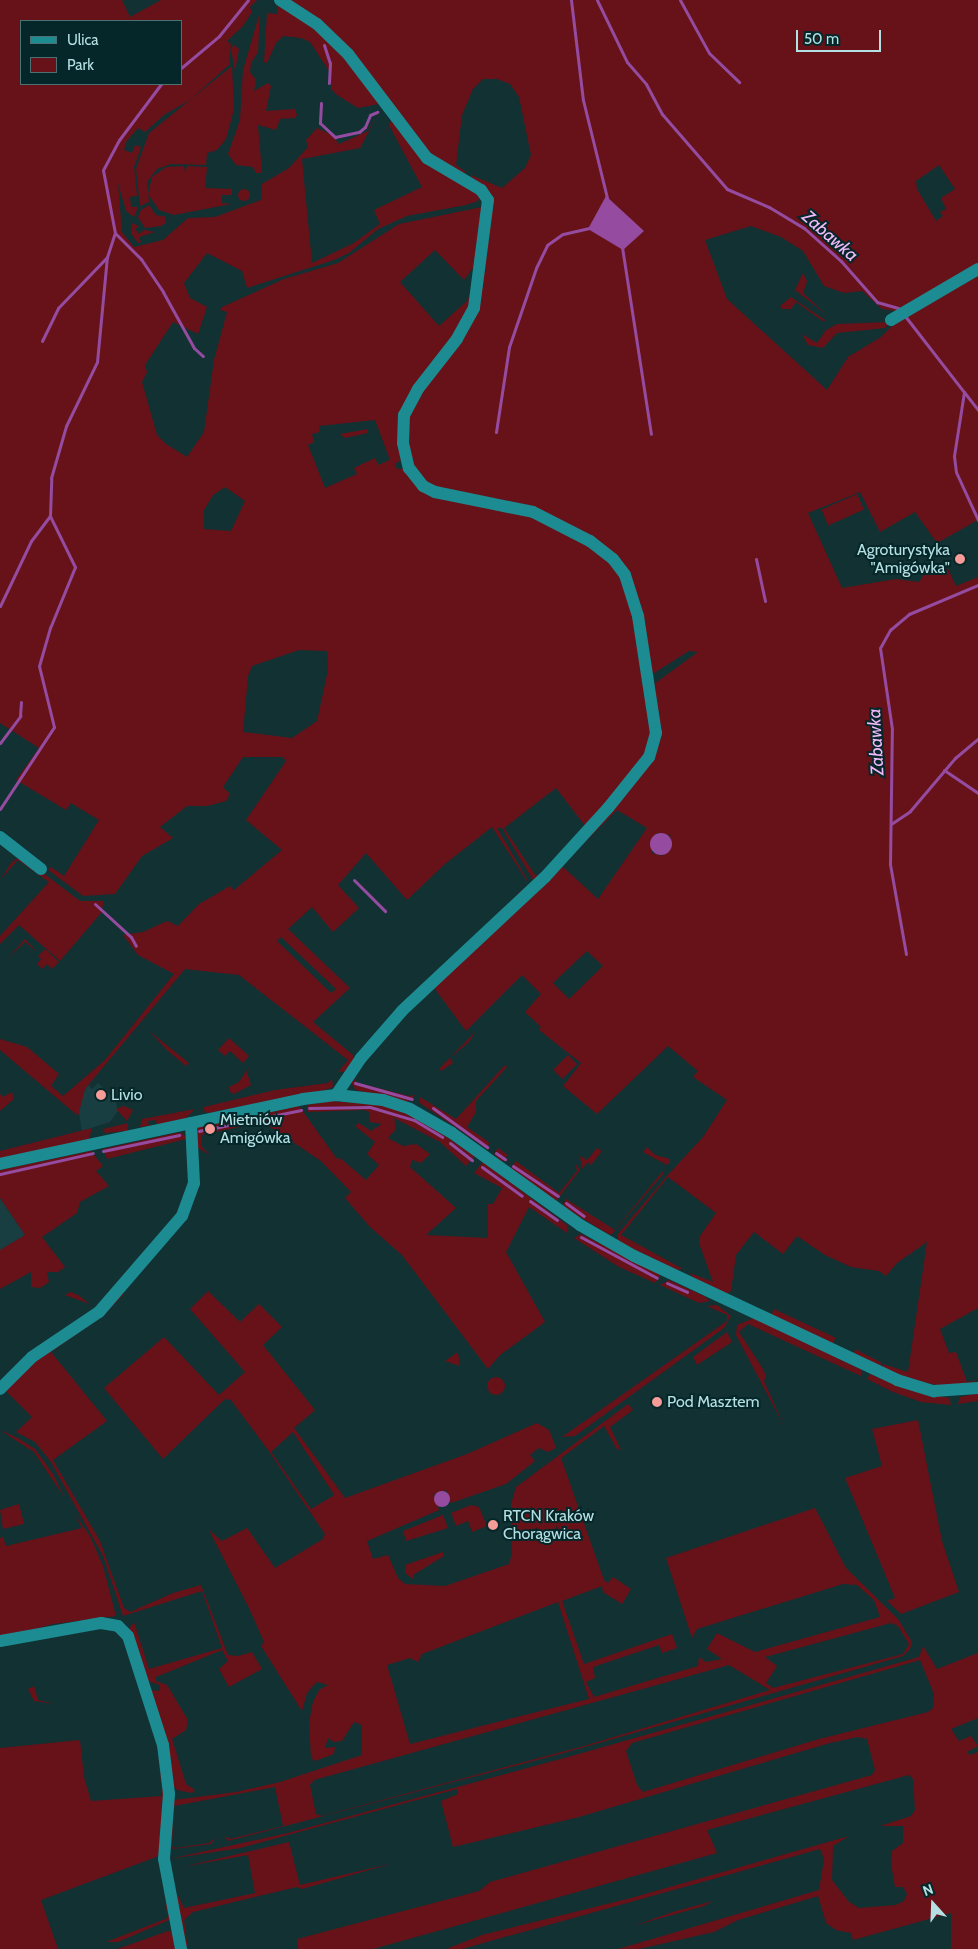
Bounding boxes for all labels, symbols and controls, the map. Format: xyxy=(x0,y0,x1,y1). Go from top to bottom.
legend xyxy=(20,20,182,85)
scale bar xyxy=(798,20,883,52)
text: 50 m xyxy=(804,30,839,48)
text: Ulica xyxy=(67,31,98,49)
text: Park xyxy=(67,56,94,74)
water label: Zabawka xyxy=(798,206,862,266)
place label: Agroturystyka "Amigówka" xyxy=(857,540,950,578)
marker: Agroturystyka "Amigówka" xyxy=(954,553,966,565)
water label: Zabawka xyxy=(863,708,889,776)
place label: Livio xyxy=(111,1085,142,1105)
marker: Livio xyxy=(95,1089,107,1101)
place label: Mietniów Amigówka xyxy=(220,1110,290,1148)
marker: Mietniów Amigówka xyxy=(204,1123,216,1135)
place label: Pod Masztem xyxy=(667,1392,760,1412)
marker: Pod Masztem xyxy=(651,1396,663,1408)
place label: RTCN Kraków Chorągwica xyxy=(503,1506,594,1544)
marker: RTCN Kraków Chorągwica xyxy=(487,1519,499,1531)
north arrow xyxy=(908,1879,958,1929)
text: N xyxy=(920,1880,936,1900)

